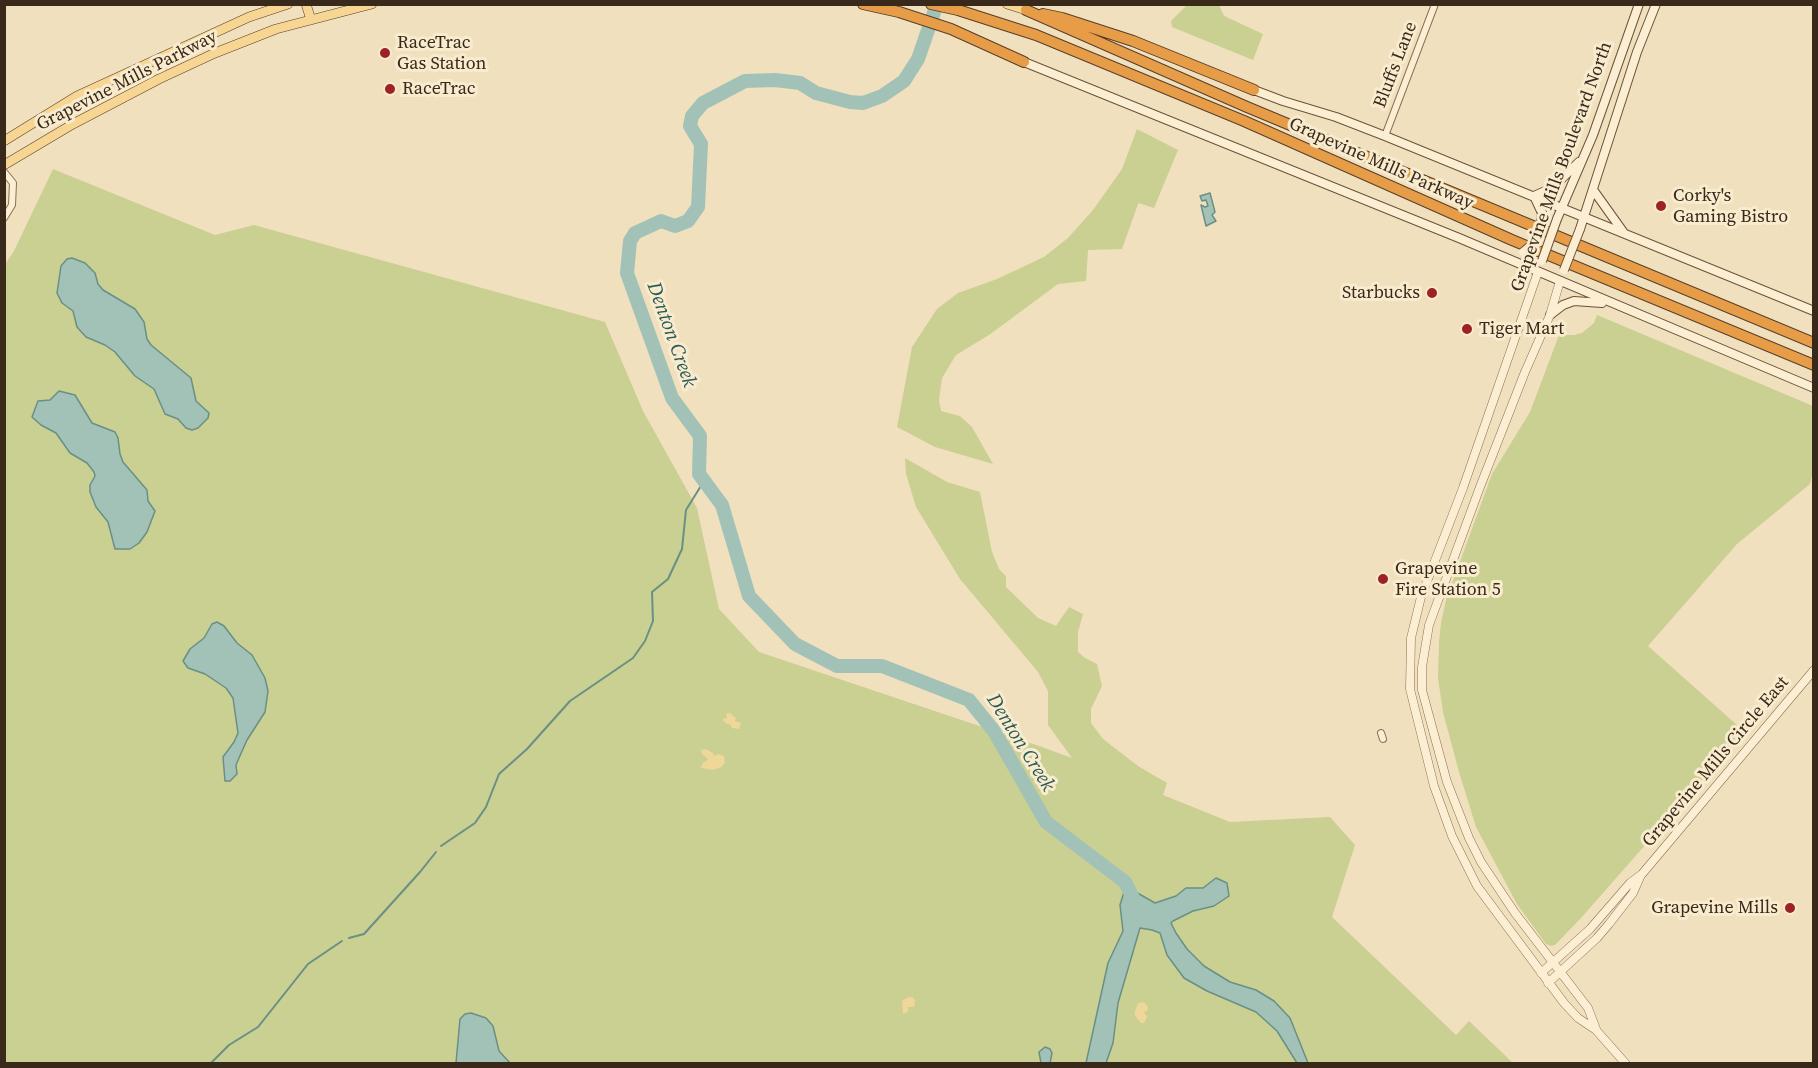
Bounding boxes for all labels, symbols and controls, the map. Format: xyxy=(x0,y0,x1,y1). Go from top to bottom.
street label: Bluffs Lane xyxy=(1370,19,1422,111)
street label: Grapevine Mills Parkway xyxy=(33,26,221,136)
place label: RaceTrac Gas Station xyxy=(397,32,486,74)
street label: Grapevine Mills Boulevard North xyxy=(1507,39,1617,295)
marker: RaceTrac Gas Station xyxy=(378,46,392,60)
place label: RaceTrac xyxy=(402,78,476,100)
marker: RaceTrac xyxy=(383,82,397,96)
street label: Grapevine Mills Parkway xyxy=(1285,114,1477,214)
place label: Corky's Gaming Bistro xyxy=(1673,185,1788,228)
marker: Corky's Gaming Bistro xyxy=(1654,199,1668,213)
water label: Denton Creek xyxy=(641,279,701,391)
place label: Starbucks xyxy=(1342,282,1420,304)
marker: Starbucks xyxy=(1425,286,1439,300)
place label: Tiger Mart xyxy=(1479,318,1564,340)
marker: Tiger Mart xyxy=(1460,322,1474,336)
place label: Grapevine Fire Station 5 xyxy=(1395,558,1501,600)
marker: Grapevine Fire Station 5 xyxy=(1376,572,1390,586)
street label: Grapevine Mills Circle East xyxy=(1638,672,1794,852)
water label: Denton Creek xyxy=(981,690,1059,796)
place label: Grapevine Mills xyxy=(1651,897,1778,919)
marker: Grapevine Mills xyxy=(1783,901,1797,915)

